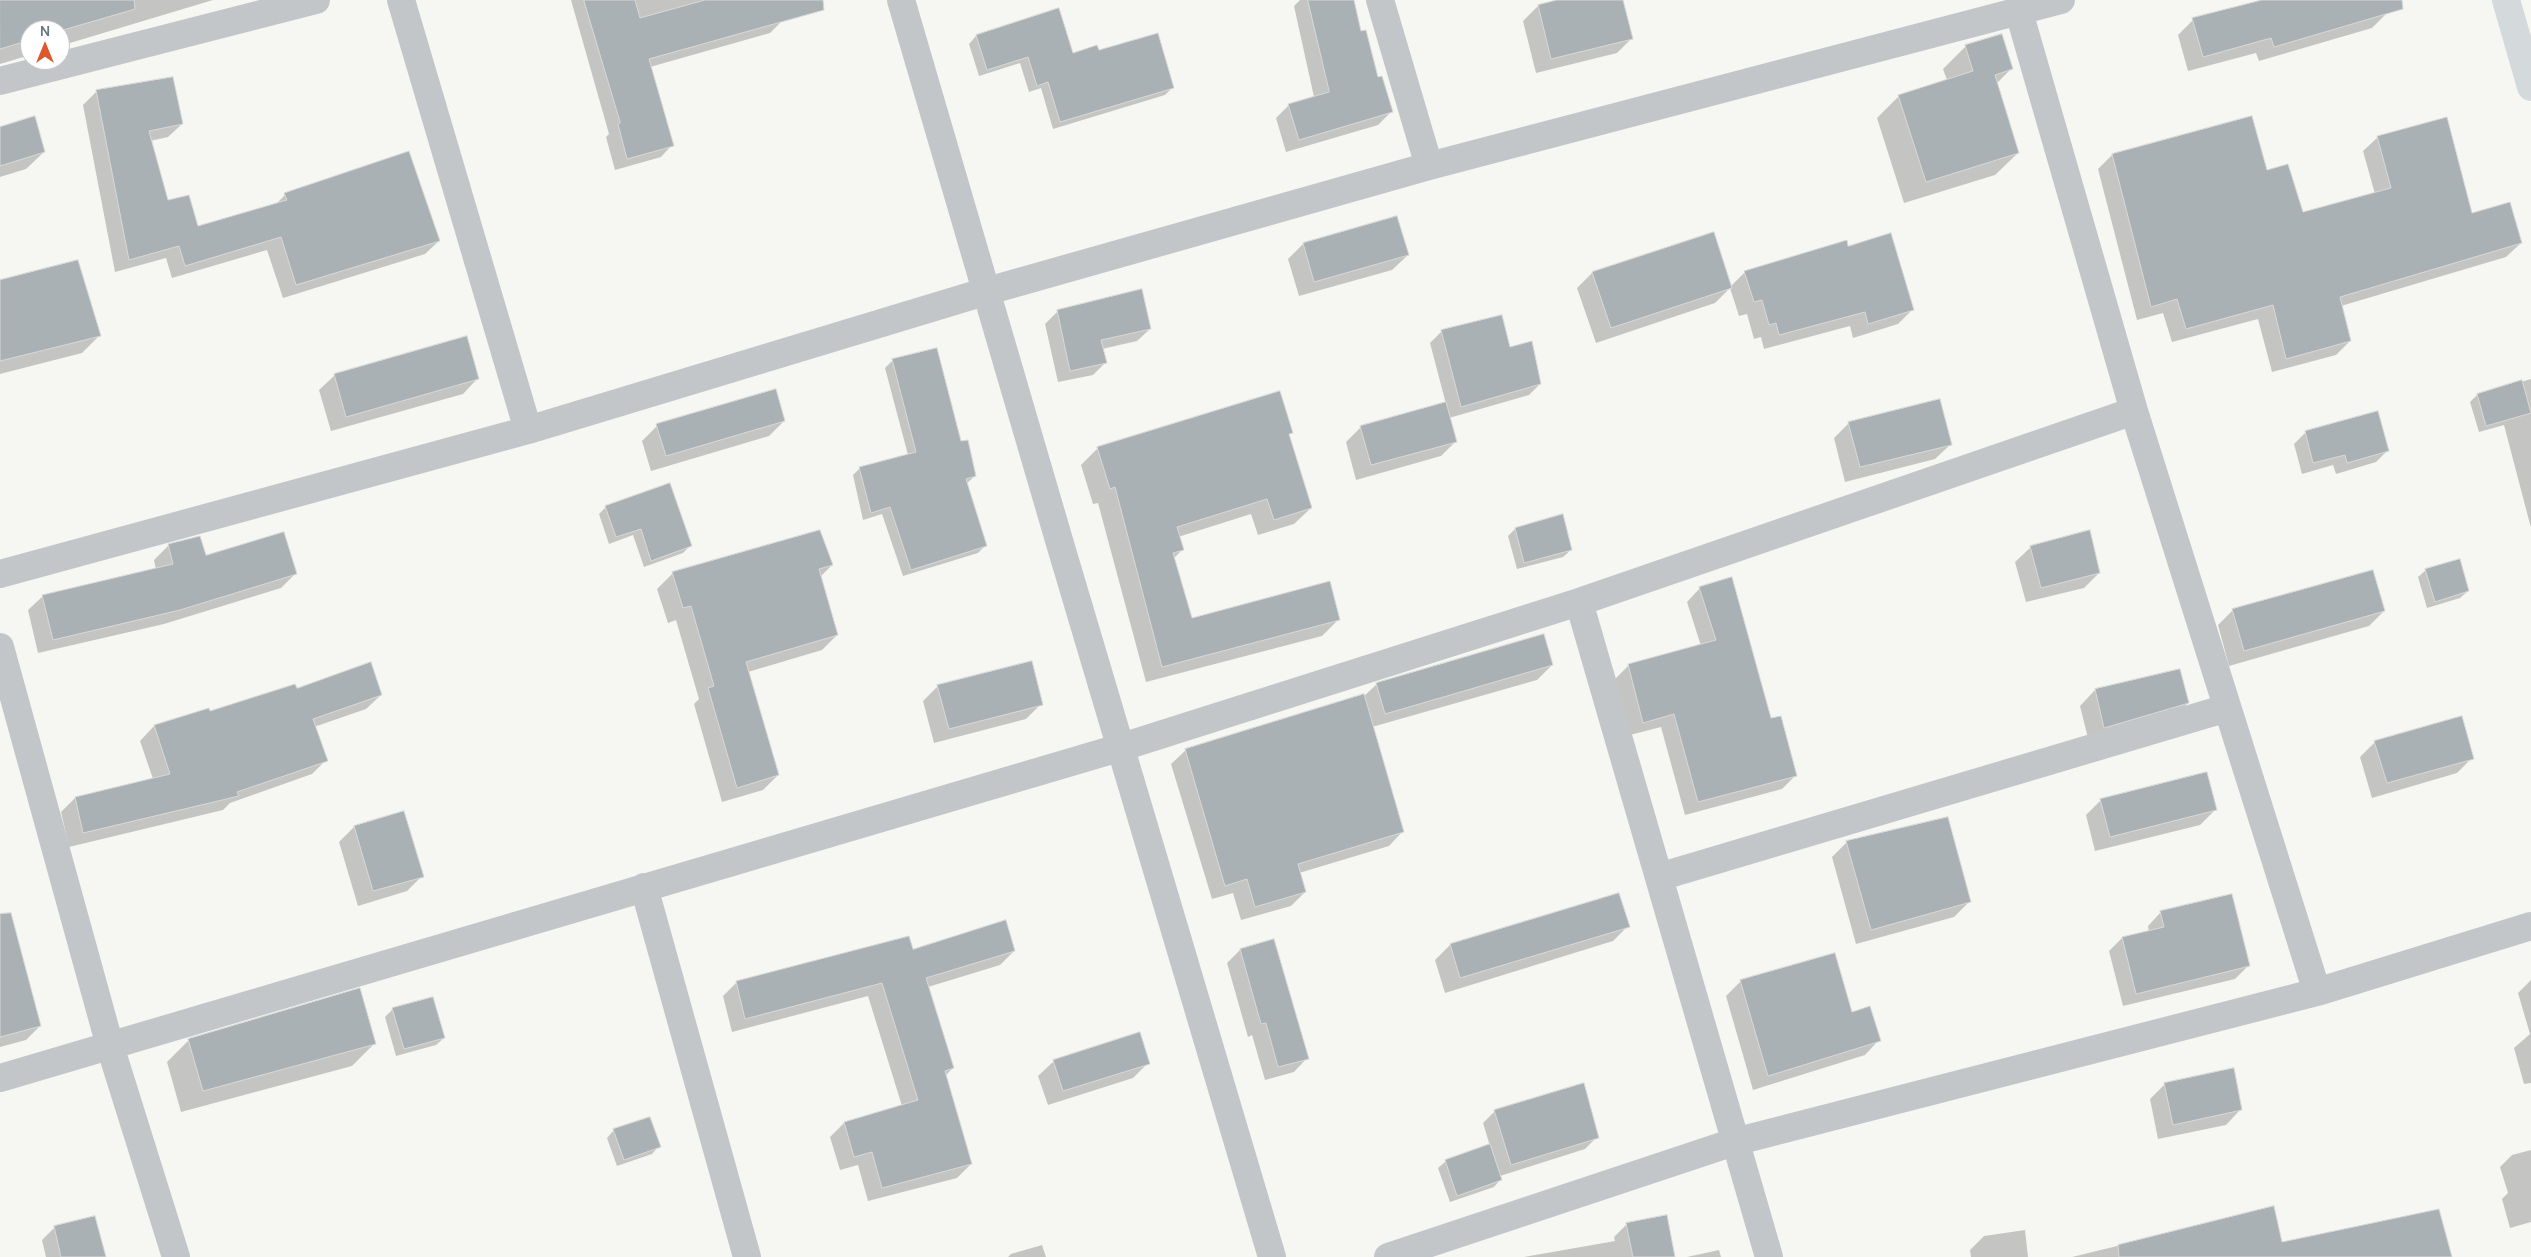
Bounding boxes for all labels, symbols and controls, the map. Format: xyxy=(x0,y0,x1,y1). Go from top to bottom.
north arrow xyxy=(20,20,70,70)
text: N xyxy=(40,21,50,40)

